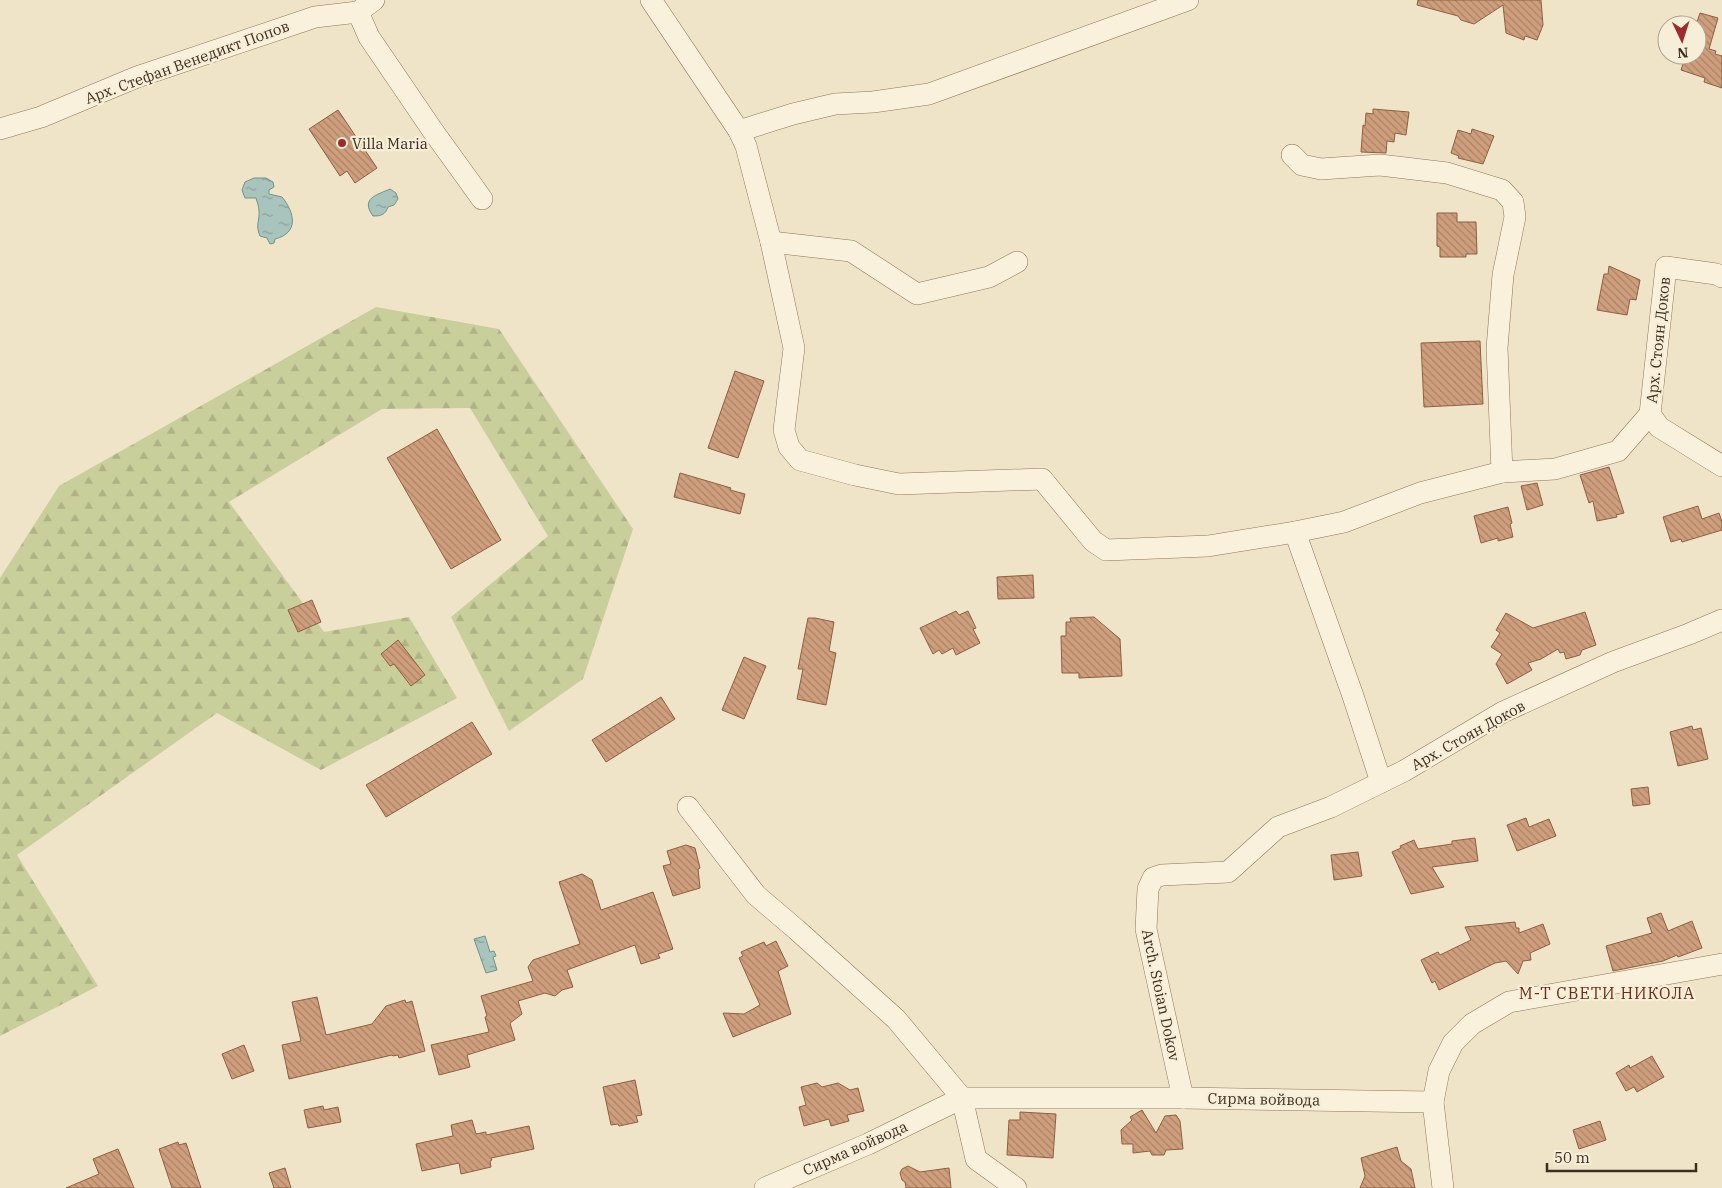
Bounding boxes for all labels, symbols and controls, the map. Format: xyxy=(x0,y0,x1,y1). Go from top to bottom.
north arrow xyxy=(1657,15,1707,65)
street label: Арх. Стефан Венедикт Попов xyxy=(82,16,292,108)
text: N xyxy=(1677,44,1689,62)
place label: Villa Maria xyxy=(352,134,428,153)
marker: Villa Maria xyxy=(336,137,348,149)
street label: Арх. Стоян Доков xyxy=(1642,276,1674,404)
street label: Арх. Стоян Доков xyxy=(1408,696,1528,774)
street label: Arch. Stoian Dokov xyxy=(1138,927,1184,1063)
district label: М-Т СВЕТИ НИКОЛА xyxy=(1519,983,1695,1003)
street label: Сирма войвода xyxy=(1208,1089,1320,1109)
street label: Сирма войвода xyxy=(800,1116,910,1180)
scale bar xyxy=(1547,1140,1696,1172)
text: 50 m xyxy=(1554,1148,1590,1167)

